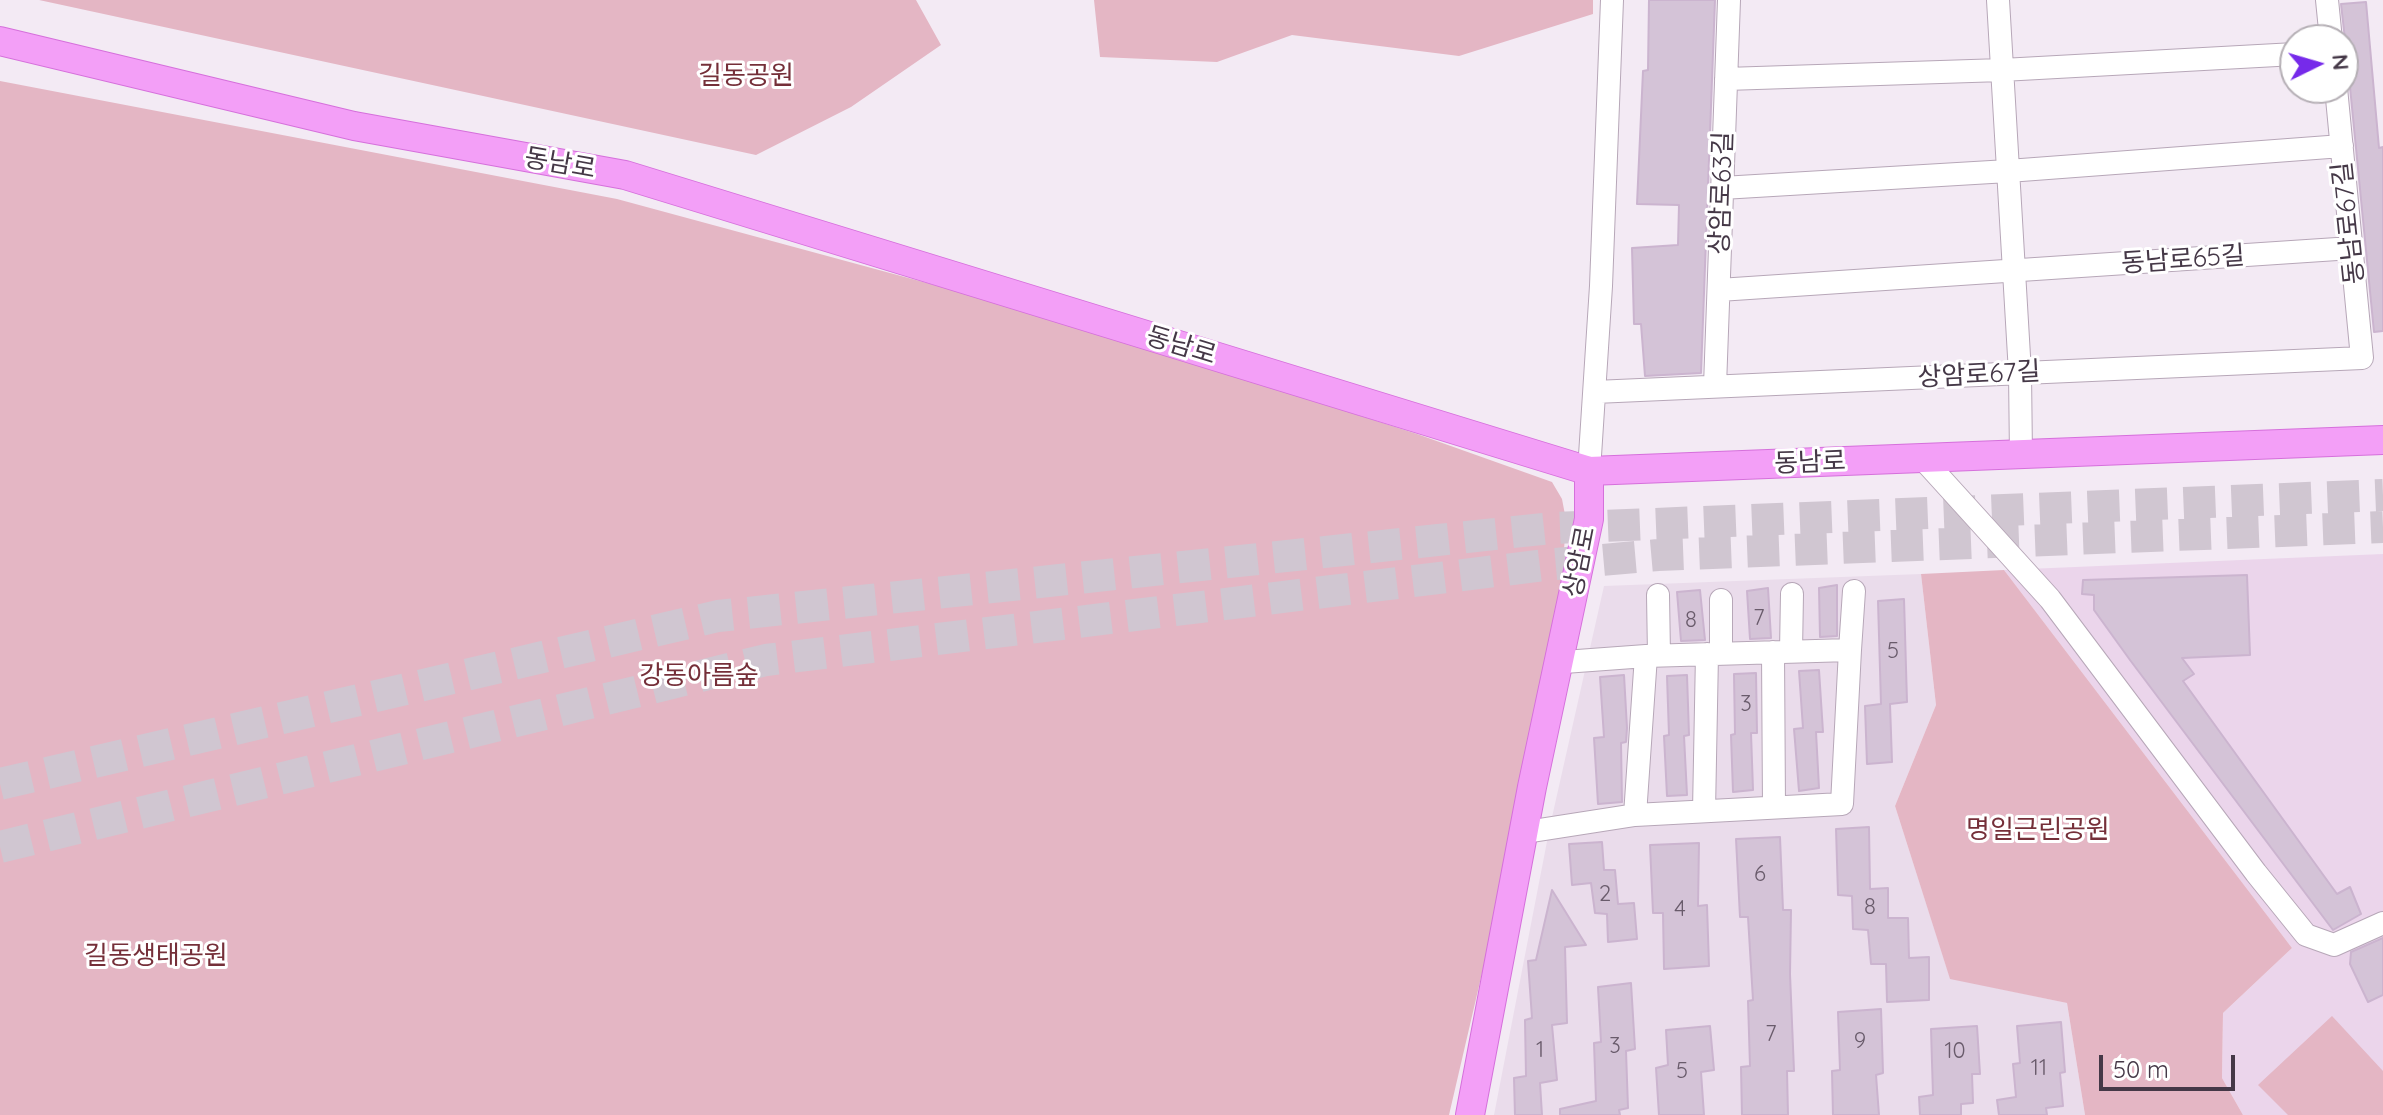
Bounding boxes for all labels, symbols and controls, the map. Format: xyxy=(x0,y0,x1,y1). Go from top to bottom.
north arrow xyxy=(2279,24,2359,104)
text: N xyxy=(2326,53,2356,71)
park label: 길동공원 xyxy=(698,60,794,92)
street label: 상암로63길 xyxy=(1704,131,1740,255)
street label: 동남로 xyxy=(522,142,598,186)
street label: 동남로67길 xyxy=(2327,160,2371,286)
street label: 동남로65길 xyxy=(2120,240,2246,280)
street label: 동남로 xyxy=(1142,321,1220,371)
street label: 상암로67길 xyxy=(1917,356,2041,394)
street label: 동남로 xyxy=(1774,446,1846,480)
street label: 상암로 xyxy=(1558,524,1602,600)
house number: 7 xyxy=(1753,605,1765,631)
house number: 8 xyxy=(1685,607,1697,633)
house number: 5 xyxy=(1887,638,1899,664)
park label: 강동아름숲 xyxy=(639,660,759,692)
house number: 3 xyxy=(1740,691,1752,717)
park label: 명일근린공원 xyxy=(1966,814,2110,846)
house number: 6 xyxy=(1754,861,1766,887)
house number: 2 xyxy=(1599,881,1611,907)
house number: 8 xyxy=(1864,894,1876,920)
house number: 4 xyxy=(1674,896,1686,922)
park label: 길동생태공원 xyxy=(84,940,228,972)
house number: 7 xyxy=(1765,1021,1777,1047)
house number: 9 xyxy=(1854,1028,1866,1054)
house number: 3 xyxy=(1609,1033,1621,1059)
house number: 1 xyxy=(1536,1037,1544,1063)
house number: 10 xyxy=(1944,1038,1966,1064)
scale bar xyxy=(2103,1039,2239,1089)
text: 50 m xyxy=(2113,1054,2169,1084)
house number: 11 xyxy=(2031,1055,2047,1081)
house number: 5 xyxy=(1676,1058,1688,1084)

